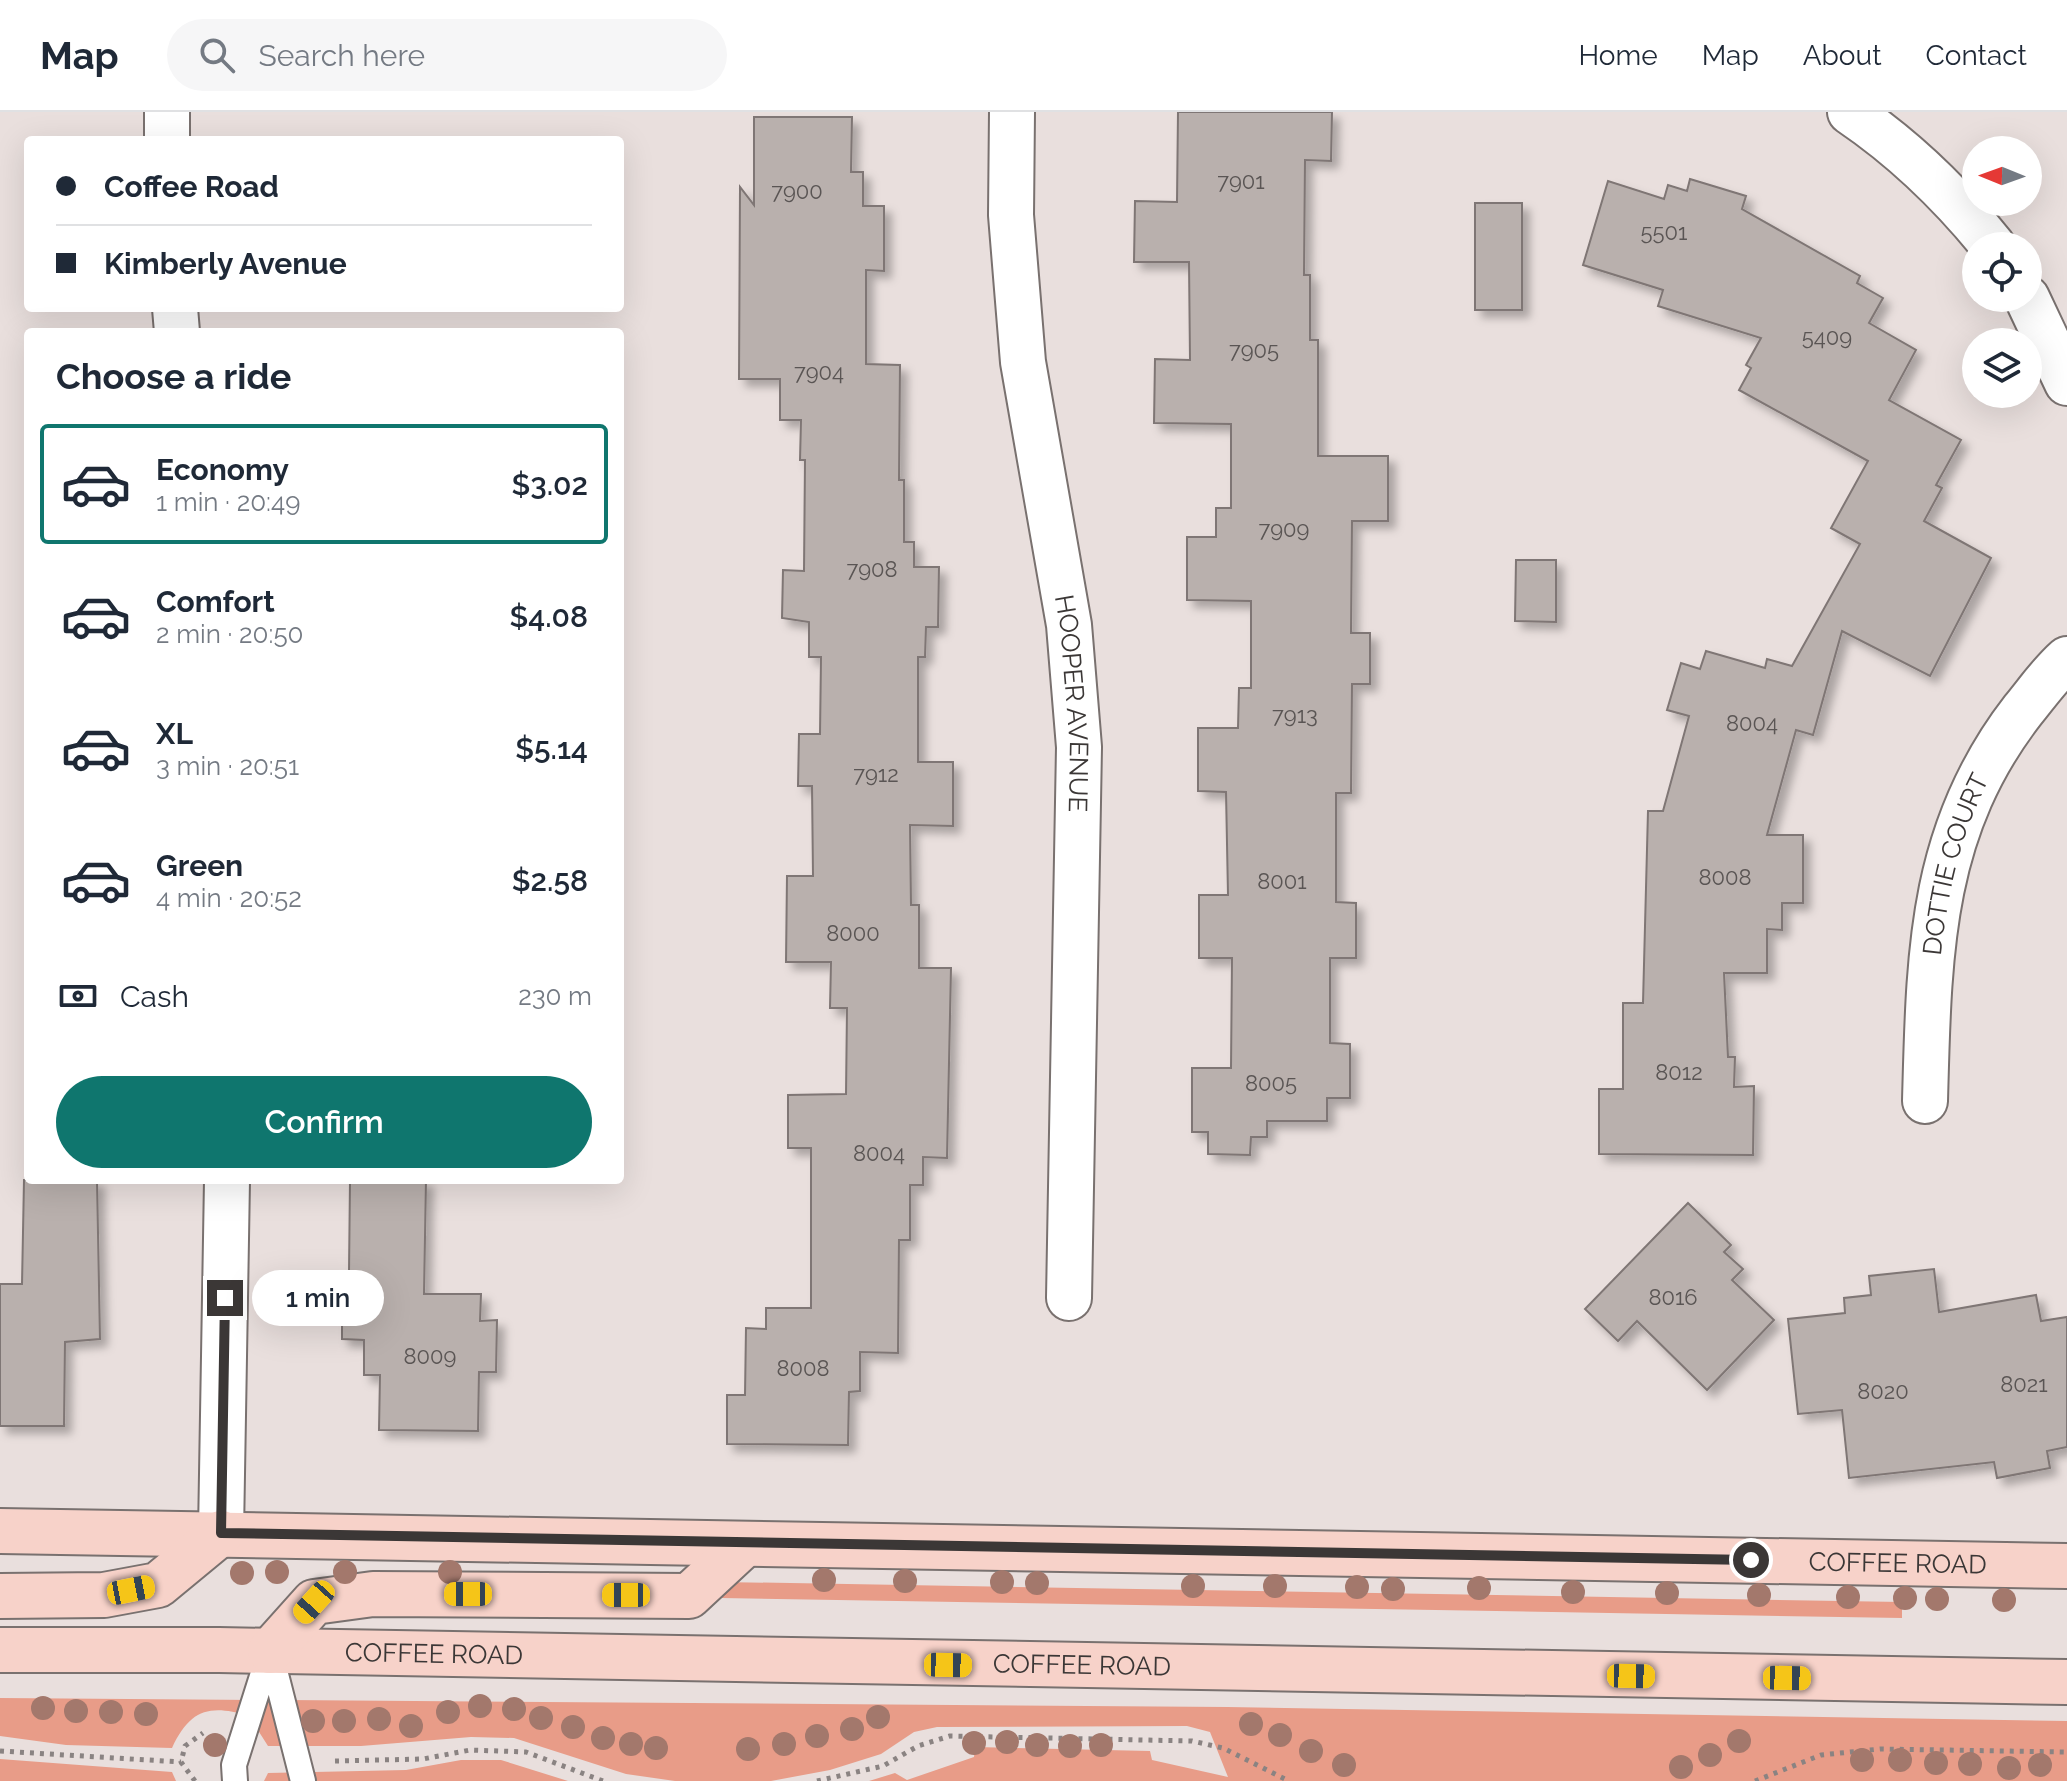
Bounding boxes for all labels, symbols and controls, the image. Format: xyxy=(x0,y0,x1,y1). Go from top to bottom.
search box xyxy=(167,19,727,91)
text: Map xyxy=(40,33,119,78)
icon: search xyxy=(195,33,239,77)
text: Search here xyxy=(259,38,425,73)
text: Home xyxy=(1578,39,1658,72)
text: Map xyxy=(1702,39,1759,72)
text: About xyxy=(1803,39,1882,72)
text: Contact xyxy=(1926,39,2027,72)
north arrow xyxy=(1962,136,2042,216)
map controls xyxy=(1962,136,2042,408)
house number: 7901 xyxy=(1217,168,1265,194)
text: Coffee Road xyxy=(104,169,279,204)
house number: 7900 xyxy=(771,178,823,204)
house number: 5501 xyxy=(1641,219,1687,245)
button: locate xyxy=(1962,232,2042,312)
text: Kimberly Avenue xyxy=(104,246,347,281)
house number: 5409 xyxy=(1802,324,1852,350)
button: layers xyxy=(1962,328,2042,408)
house number: 7905 xyxy=(1229,337,1279,363)
text: Choose a ride xyxy=(56,355,291,397)
house number: 7904 xyxy=(794,359,844,385)
icon: car xyxy=(60,448,132,520)
text: Economy xyxy=(156,452,289,487)
text: $3.02 xyxy=(511,467,588,502)
text: 1 min · 20:49 xyxy=(156,487,300,517)
house number: 7909 xyxy=(1259,516,1309,542)
house number: 7908 xyxy=(846,556,898,582)
icon: car xyxy=(60,580,132,652)
text: Comfort xyxy=(156,584,275,619)
street label: HOOPER AVENUE xyxy=(1049,592,1094,812)
text: $4.08 xyxy=(509,599,588,634)
text: 2 min · 20:50 xyxy=(156,619,304,649)
house number: 7913 xyxy=(1272,702,1318,728)
house number: 8004 xyxy=(1726,710,1778,736)
icon: car xyxy=(60,712,132,784)
text: XL xyxy=(156,716,193,751)
text: $5.14 xyxy=(515,731,588,766)
text: 3 min · 20:51 xyxy=(156,751,299,781)
house number: 7912 xyxy=(853,761,899,787)
street label: DOTTIE COURT xyxy=(1917,768,1995,957)
icon: car xyxy=(60,844,132,916)
text: Green xyxy=(156,848,243,883)
text: $2.58 xyxy=(512,863,588,898)
house number: 8008 xyxy=(1698,864,1752,890)
house number: 8001 xyxy=(1257,868,1307,894)
text: 4 min · 20:52 xyxy=(156,883,302,913)
house number: 8000 xyxy=(826,920,880,946)
icon: cash xyxy=(56,974,100,1018)
text: Cash xyxy=(120,979,189,1014)
text: 230 m xyxy=(518,981,592,1011)
house number: 8012 xyxy=(1655,1059,1703,1085)
house number: 8005 xyxy=(1245,1070,1297,1096)
button: Confirm xyxy=(56,1076,592,1168)
house number: 8004 xyxy=(853,1140,905,1166)
callout: 1 min xyxy=(253,1270,385,1326)
route end xyxy=(207,1280,243,1316)
text: 1 min xyxy=(286,1283,350,1313)
house number: 8016 xyxy=(1648,1284,1698,1310)
house number: 8009 xyxy=(404,1343,456,1369)
house number: 8008 xyxy=(776,1355,830,1381)
house number: 8021 xyxy=(2000,1371,2048,1397)
house number: 8020 xyxy=(1857,1378,1909,1404)
route start xyxy=(1733,1542,1769,1578)
street label: COFFEE ROAD xyxy=(1808,1547,1987,1580)
car xyxy=(105,1574,157,1606)
car xyxy=(289,1576,339,1628)
car xyxy=(444,1582,492,1606)
car xyxy=(602,1583,650,1607)
street label: COFFEE ROAD xyxy=(345,1637,523,1670)
street label: COFFEE ROAD xyxy=(993,1648,1171,1681)
car xyxy=(924,1653,972,1677)
car xyxy=(1607,1664,1655,1688)
car xyxy=(1763,1666,1811,1690)

